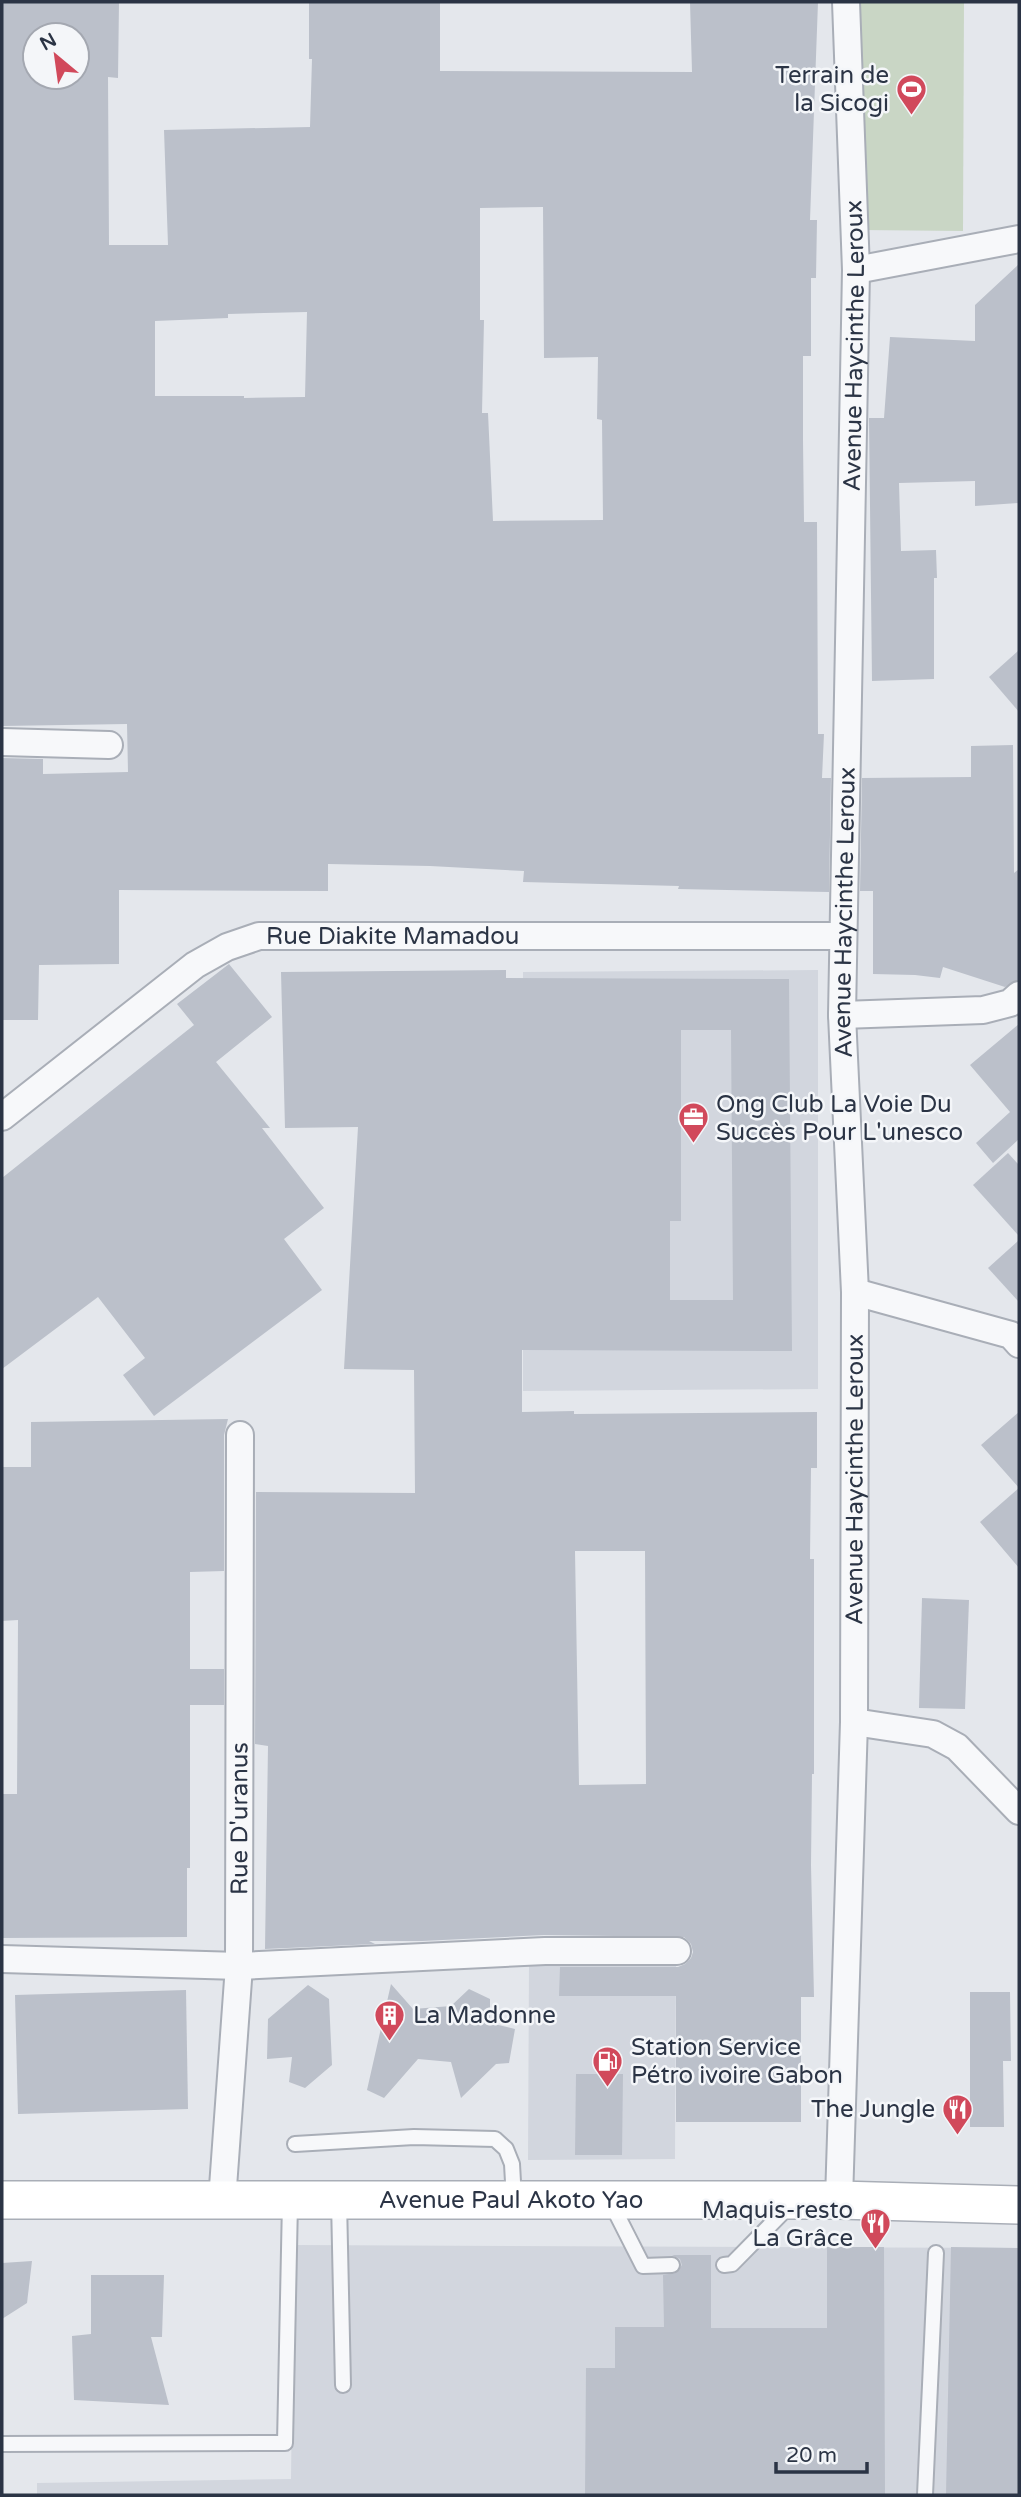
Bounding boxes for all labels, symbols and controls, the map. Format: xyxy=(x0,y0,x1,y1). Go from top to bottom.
north arrow xyxy=(21,21,91,91)
text: N xyxy=(36,29,60,55)
place label: Terrain de la Sicogi xyxy=(775,61,889,118)
sports icon: Terrain de la Sicogi xyxy=(895,72,929,116)
street label: Avenue Haycinthe Leroux xyxy=(837,200,871,492)
street label: Avenue Haycinthe Leroux xyxy=(828,767,861,1059)
street label: Rue Diakite Mamadou xyxy=(266,922,519,951)
place label: Ong Club La Voie Du Succès Pour L'unesco xyxy=(716,1090,963,1147)
office icon: Ong Club La Voie Du Succès Pour L'unesco xyxy=(676,1101,710,1145)
street label: Avenue Haycinthe Leroux xyxy=(840,1334,869,1625)
street label: Rue D'uranus xyxy=(225,1742,254,1895)
building icon: La Madonne xyxy=(373,1998,407,2042)
place label: La Madonne xyxy=(413,2001,556,2030)
place label: Station Service Pétro ivoire Gabon xyxy=(631,2033,843,2090)
fuel station icon: Station Service Pétro ivoire Gabon xyxy=(591,2044,625,2088)
restaurant icon: The Jungle xyxy=(941,2092,975,2136)
place label: The Jungle xyxy=(811,2095,935,2124)
street label: Avenue Paul Akoto Yao xyxy=(379,2186,643,2215)
place label: Maquis-resto La Grâce xyxy=(702,2196,853,2253)
restaurant icon: Maquis-resto La Grâce xyxy=(859,2207,893,2251)
scale bar xyxy=(776,2430,867,2474)
text: 20 m xyxy=(786,2443,837,2468)

